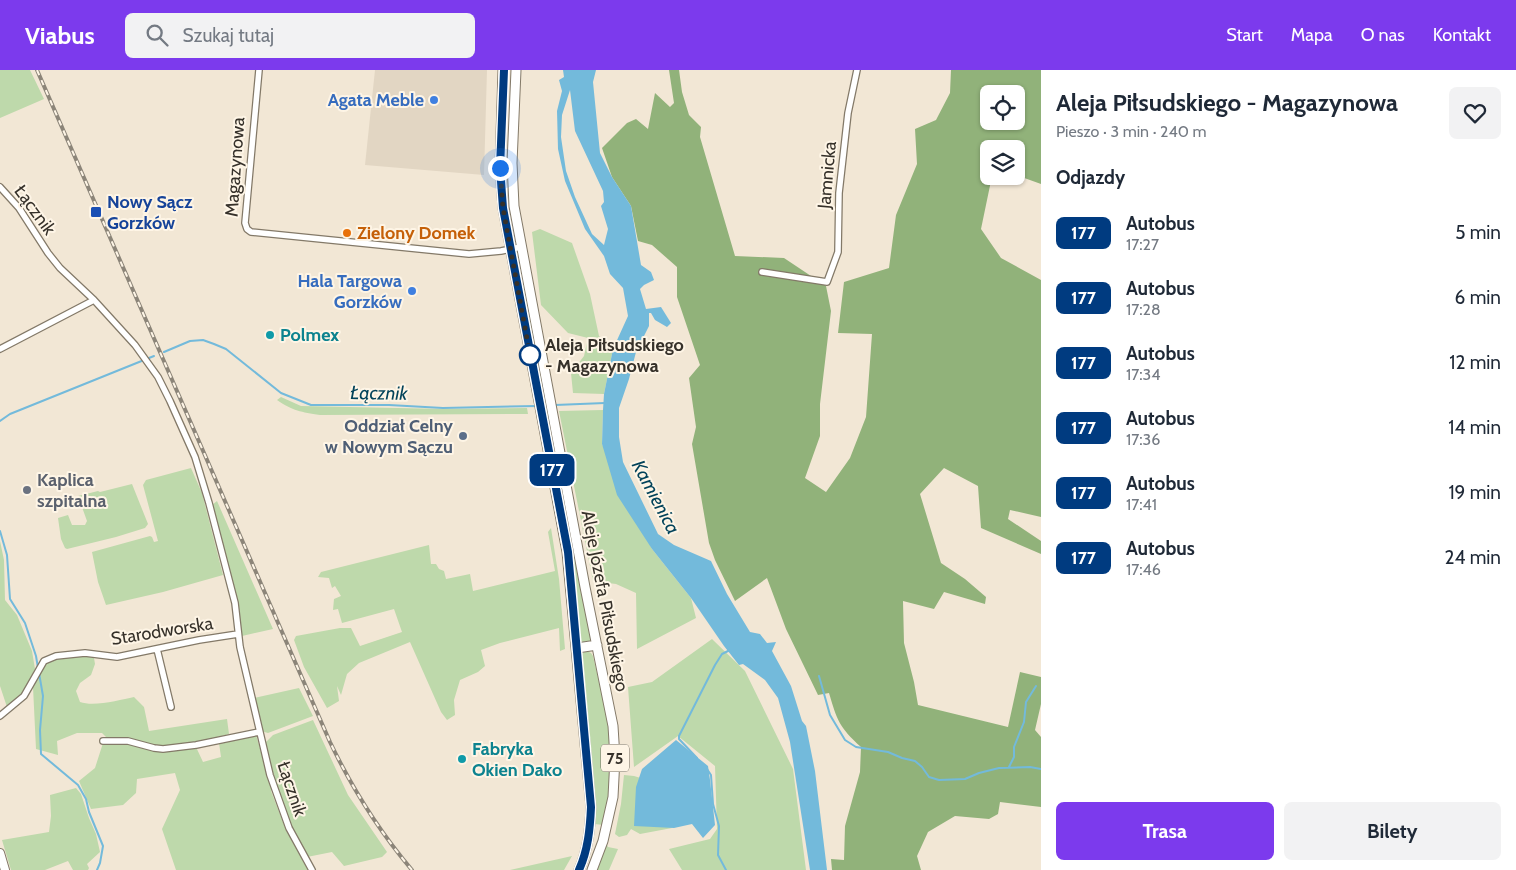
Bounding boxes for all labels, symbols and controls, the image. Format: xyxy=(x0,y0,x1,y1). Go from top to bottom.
search box xyxy=(125,13,475,58)
text: Viabus xyxy=(25,21,95,50)
icon: search xyxy=(143,21,171,49)
text: Szukaj tutaj xyxy=(183,24,274,47)
text: Start xyxy=(1226,24,1263,46)
text: Mapa xyxy=(1291,24,1333,46)
text: O nas xyxy=(1361,24,1405,46)
text: Kontakt xyxy=(1433,24,1491,46)
map controls xyxy=(980,85,1025,185)
button: locate xyxy=(980,85,1025,130)
button: heart xyxy=(1449,87,1501,139)
text: Aleja Piłsudskiego - Magazynowa xyxy=(1056,88,1398,117)
place label: Agata Meble xyxy=(328,89,424,111)
marker: Agata Meble xyxy=(428,94,440,106)
street label: Magazynowa xyxy=(221,116,249,218)
text: Pieszo · 3 min · 240 m xyxy=(1056,122,1207,141)
street label: Jamnicka xyxy=(813,140,841,211)
button: layers xyxy=(980,140,1025,185)
your location xyxy=(488,156,513,181)
text: Odjazdy xyxy=(1056,166,1125,189)
street label: Łącznik xyxy=(10,181,61,240)
place label: Nowy Sącz Gorzków xyxy=(107,191,193,234)
marker: Nowy Sącz Gorzków xyxy=(89,205,103,219)
text: Autobus xyxy=(1126,212,1195,235)
text: 5 min xyxy=(1455,221,1501,244)
place label: Zielony Domek xyxy=(357,222,476,244)
text: 177 xyxy=(1071,222,1096,244)
marker: Zielony Domek xyxy=(341,227,353,239)
text: 17:27 xyxy=(1126,235,1159,254)
place label: Hala Targowa Gorzków xyxy=(297,270,402,313)
text: Autobus xyxy=(1126,277,1195,300)
marker: Hala Targowa Gorzków xyxy=(406,285,418,297)
text: 6 min xyxy=(1455,286,1501,309)
text: 177 xyxy=(1071,287,1096,309)
text: 17:28 xyxy=(1126,300,1161,319)
place label: Polmex xyxy=(280,324,339,346)
marker: Polmex xyxy=(264,329,276,341)
place label: Aleja Piłsudskiego - Magazynowa xyxy=(545,334,684,377)
text: Autobus xyxy=(1126,342,1195,365)
marker: Aleja Piłsudskiego - Magazynowa xyxy=(519,344,541,366)
text: 12 min xyxy=(1449,351,1501,374)
text: 177 xyxy=(1071,352,1096,374)
text: 17:34 xyxy=(1126,365,1161,384)
water label: Łącznik xyxy=(350,381,409,405)
text: Autobus xyxy=(1126,407,1195,430)
place label: Oddział Celny w Nowym Sączu xyxy=(325,415,453,458)
text: 14 min xyxy=(1448,416,1501,439)
text: 177 xyxy=(1071,417,1096,439)
marker: Oddział Celny w Nowym Sączu xyxy=(457,430,469,442)
text: 17:36 xyxy=(1126,430,1160,449)
line badge: 177 xyxy=(523,454,581,486)
water label: Kamienica xyxy=(627,456,685,538)
text: 177 xyxy=(539,459,565,481)
place label: Kaplica szpitalna xyxy=(37,469,107,512)
text: Autobus xyxy=(1126,472,1195,495)
text: 19 min xyxy=(1448,481,1501,504)
text: 177 xyxy=(1071,482,1096,504)
marker: Kaplica szpitalna xyxy=(21,484,33,496)
text: 17:41 xyxy=(1126,495,1157,514)
street label: Aleje Józefa Piłsudskiego xyxy=(577,509,633,694)
text: Autobus xyxy=(1126,537,1195,560)
text: 24 min xyxy=(1444,546,1501,569)
text: 177 xyxy=(1071,547,1096,569)
text: 17:46 xyxy=(1126,560,1161,579)
street label: Starodworska xyxy=(109,612,215,650)
place label: Fabryka Okien Dako xyxy=(472,738,562,781)
road number: 75 xyxy=(601,744,629,771)
marker: Fabryka Okien Dako xyxy=(456,753,468,765)
street label: Łącznik xyxy=(272,759,312,820)
button: Trasa xyxy=(1056,802,1274,860)
button: Bilety xyxy=(1284,802,1501,860)

